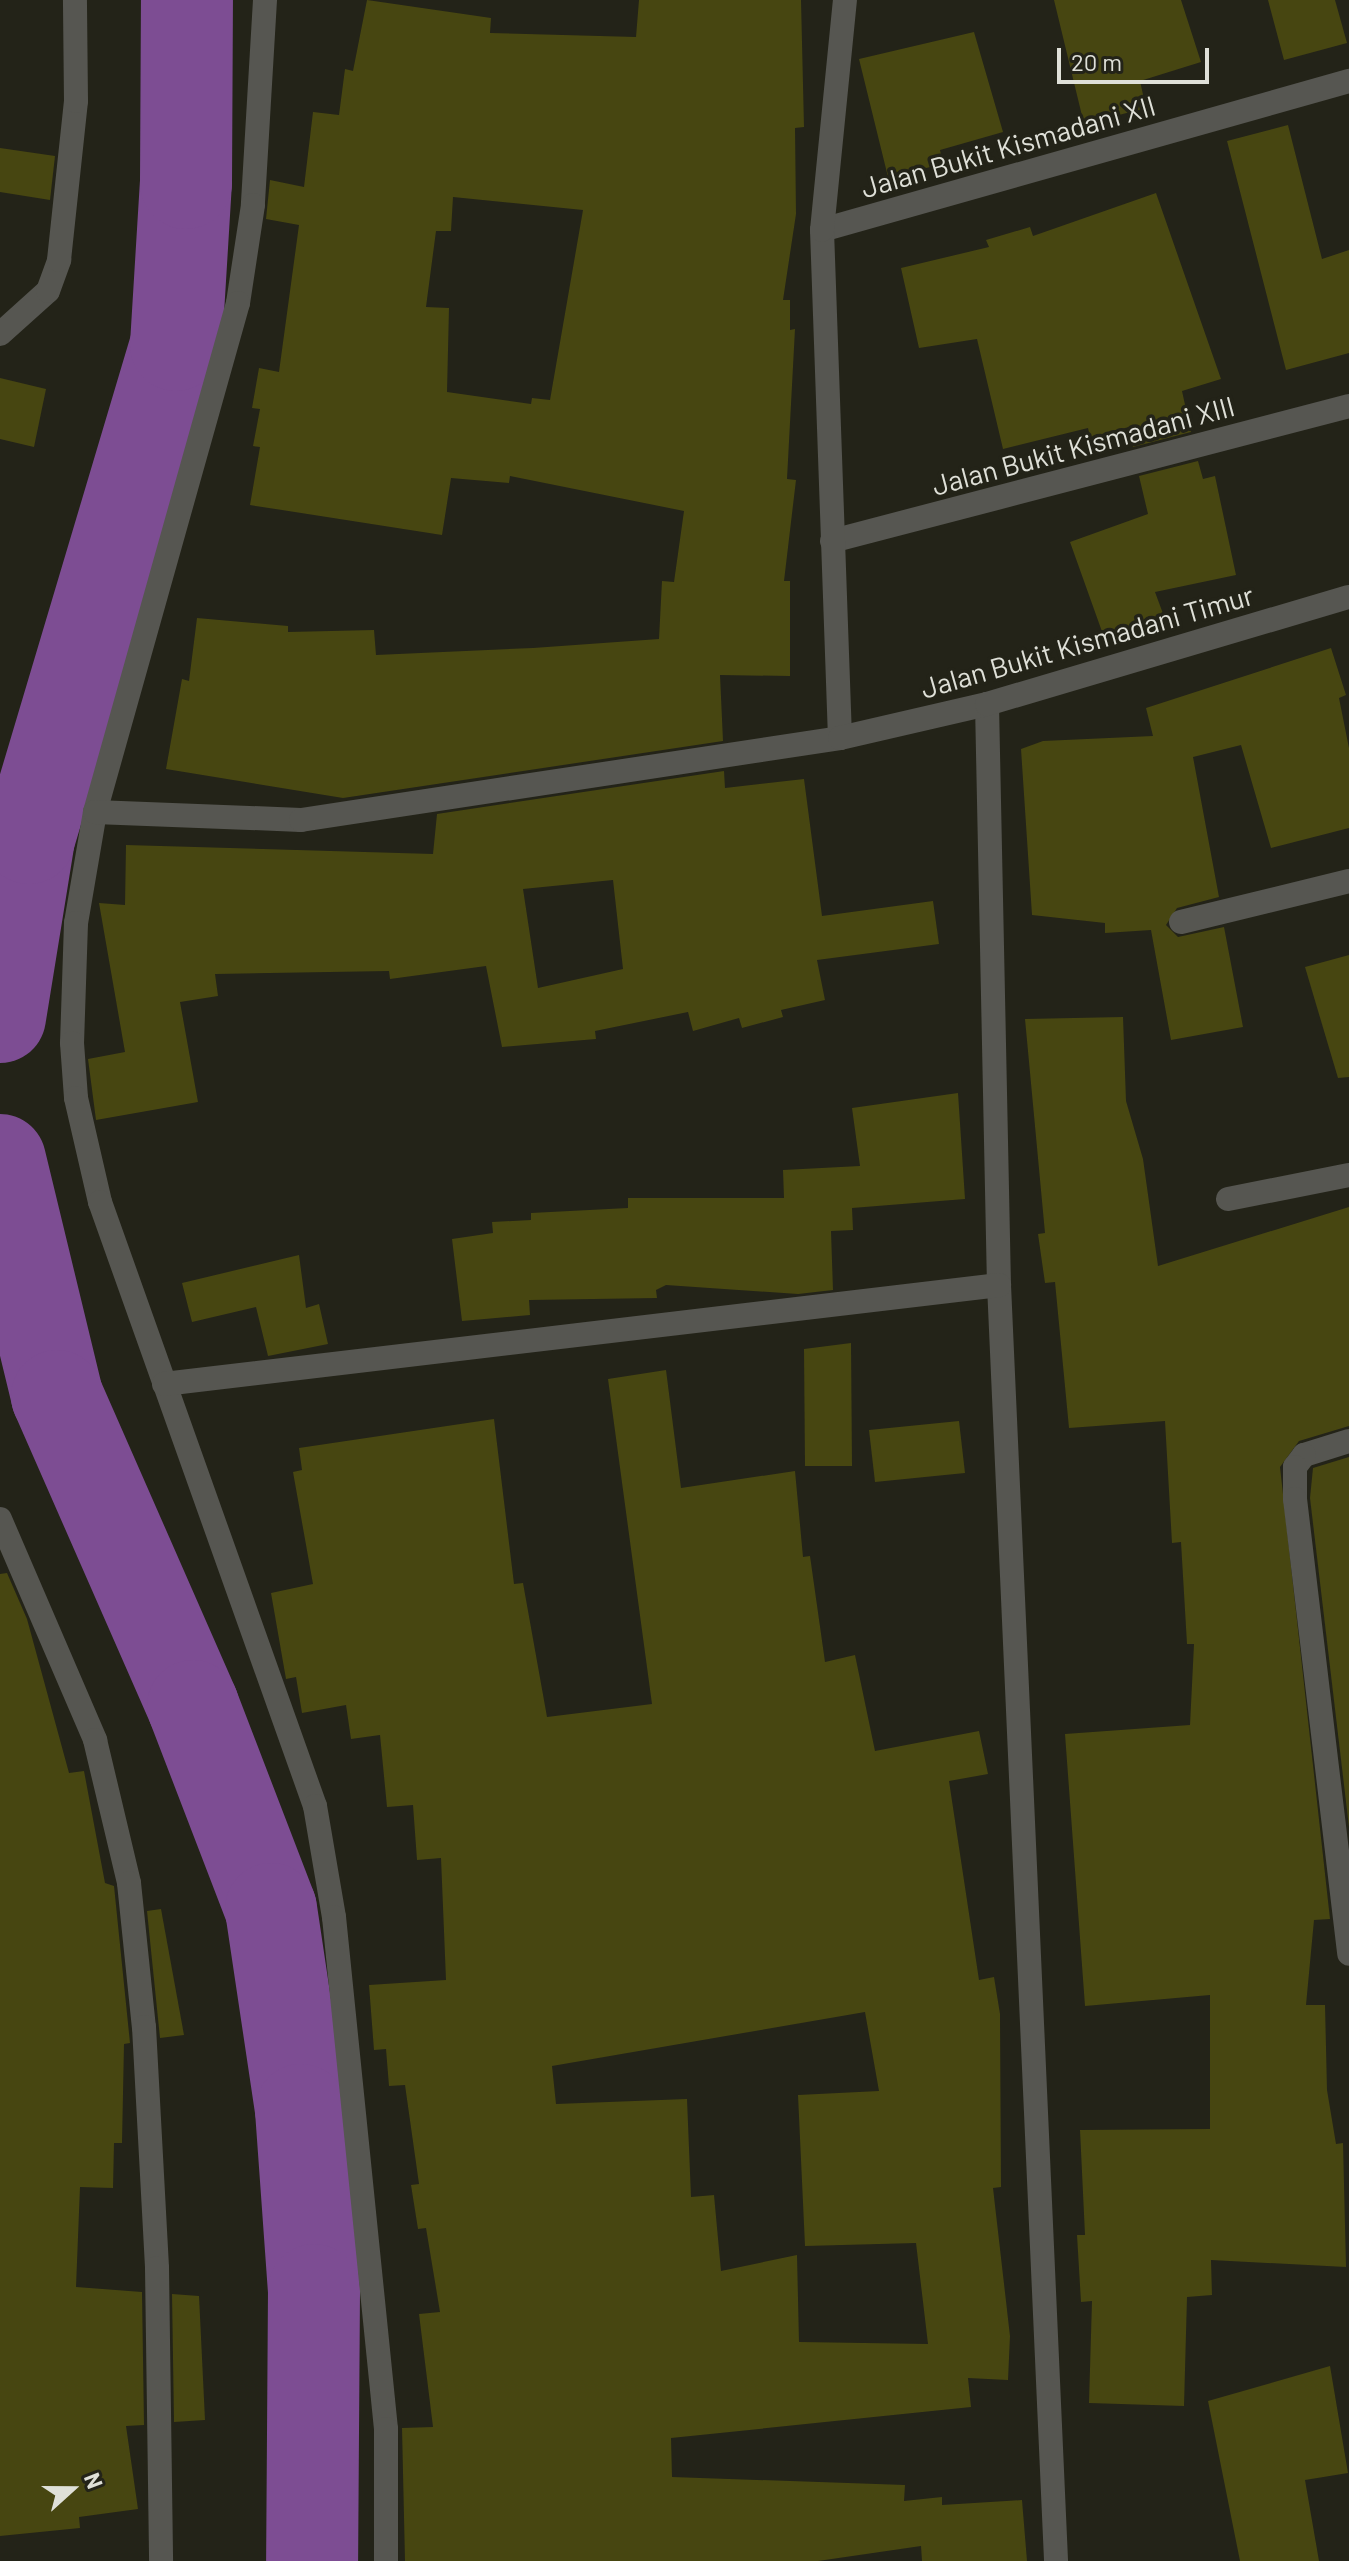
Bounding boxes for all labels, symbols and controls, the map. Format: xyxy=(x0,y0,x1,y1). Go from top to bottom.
scale bar xyxy=(1061,32,1213,82)
text: 20 m xyxy=(1071,47,1122,76)
street label: Jalan Bukit Kismadani XII xyxy=(857,88,1159,204)
street label: Jalan Bukit Kismadani XIII xyxy=(928,388,1238,502)
street label: Jalan Bukit Kismadani Timur xyxy=(917,577,1257,705)
north arrow xyxy=(32,2449,112,2529)
text: N xyxy=(80,2469,109,2492)

